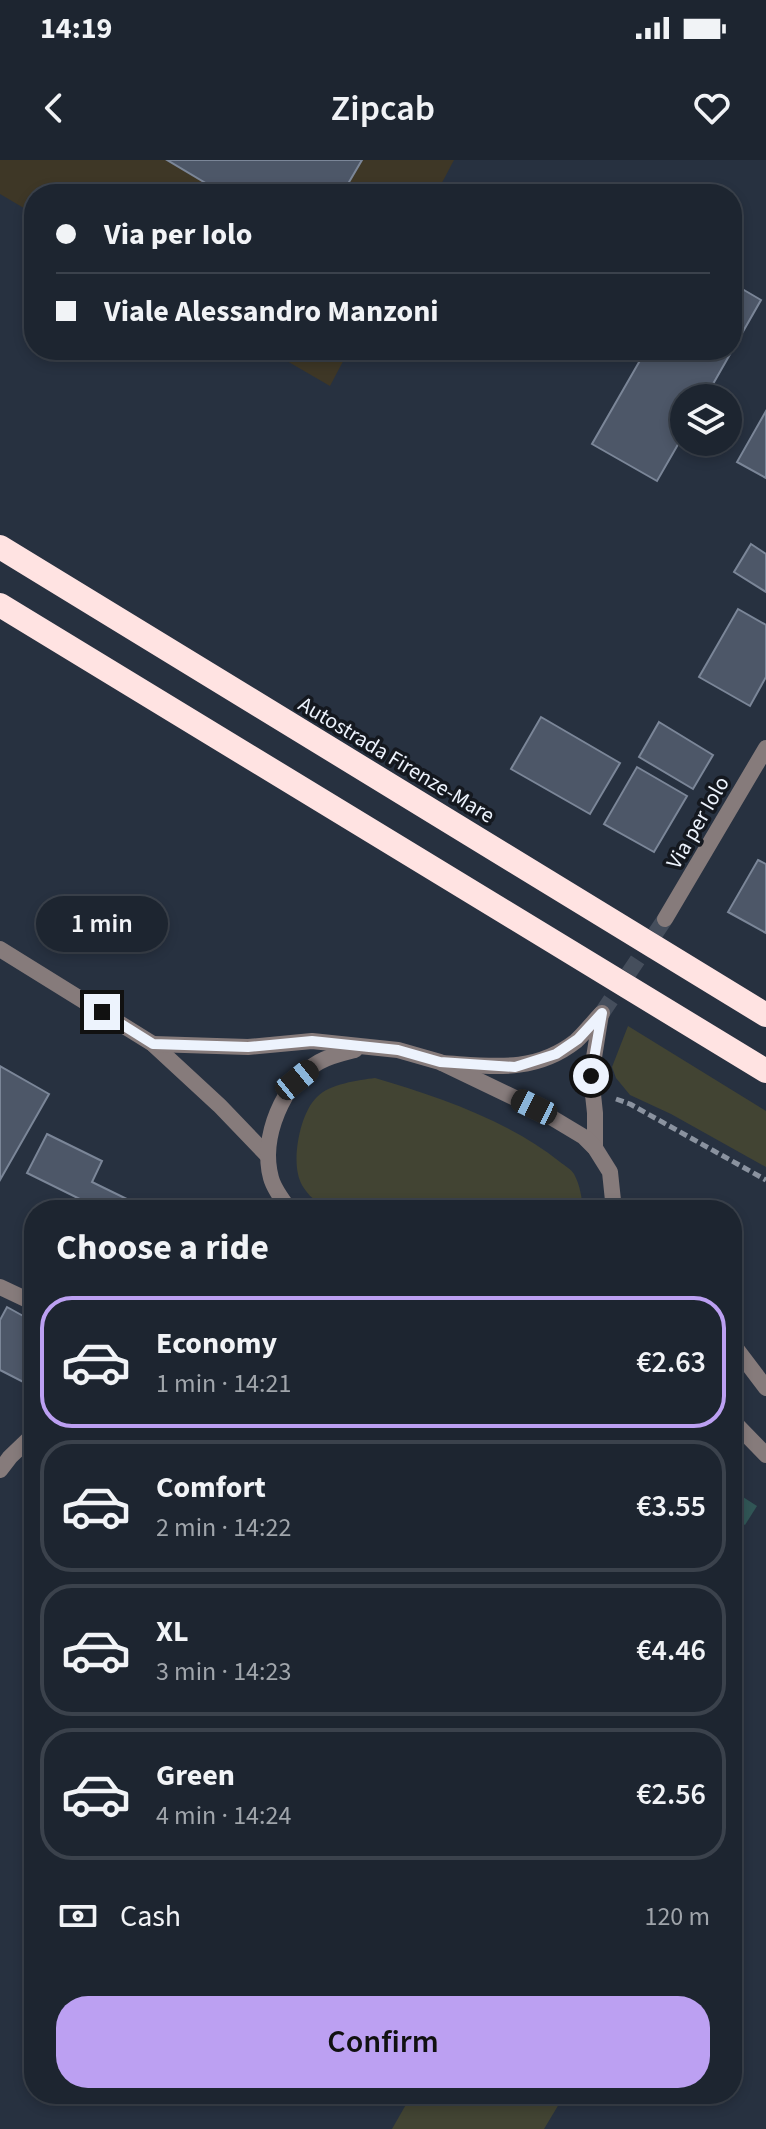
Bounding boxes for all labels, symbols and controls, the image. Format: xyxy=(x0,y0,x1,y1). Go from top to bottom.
text: 14:19 xyxy=(40,7,112,50)
text: Zipcab xyxy=(331,83,435,134)
icon: back xyxy=(32,86,76,130)
icon: heart xyxy=(690,86,734,130)
text: Via per Iolo xyxy=(104,213,252,256)
text: Viale Alessandro Manzoni xyxy=(104,290,439,333)
map controls xyxy=(670,384,742,456)
button: layers xyxy=(670,384,742,456)
street label: Autostrada Firenze-Mare xyxy=(292,688,501,831)
street label: Via per Iolo xyxy=(658,770,737,875)
callout: 1 min xyxy=(36,896,168,952)
text: 1 min xyxy=(71,905,133,942)
route end xyxy=(84,994,120,1030)
car xyxy=(271,1056,323,1104)
route start xyxy=(573,1058,609,1094)
car xyxy=(507,1086,561,1128)
text: Choose a ride xyxy=(56,1222,269,1273)
text: Economy xyxy=(156,1322,277,1365)
icon: car xyxy=(60,1326,132,1398)
text: €2.63 xyxy=(636,1341,706,1384)
text: 1 min · 14:21 xyxy=(156,1365,291,1402)
text: Comfort xyxy=(156,1466,266,1509)
icon: car xyxy=(60,1470,132,1542)
text: €3.55 xyxy=(636,1485,706,1528)
text: 2 min · 14:22 xyxy=(156,1509,291,1546)
text: XL xyxy=(156,1610,189,1653)
icon: car xyxy=(60,1614,132,1686)
text: €4.46 xyxy=(636,1629,706,1672)
text: 3 min · 14:23 xyxy=(156,1653,291,1690)
text: Green xyxy=(156,1754,235,1797)
icon: car xyxy=(60,1758,132,1830)
text: €2.56 xyxy=(636,1773,706,1816)
text: 4 min · 14:24 xyxy=(156,1797,291,1834)
icon: cash xyxy=(56,1894,100,1938)
text: Cash xyxy=(120,1895,181,1938)
text: 120 m xyxy=(644,1898,710,1935)
button: Confirm xyxy=(56,1996,710,2088)

